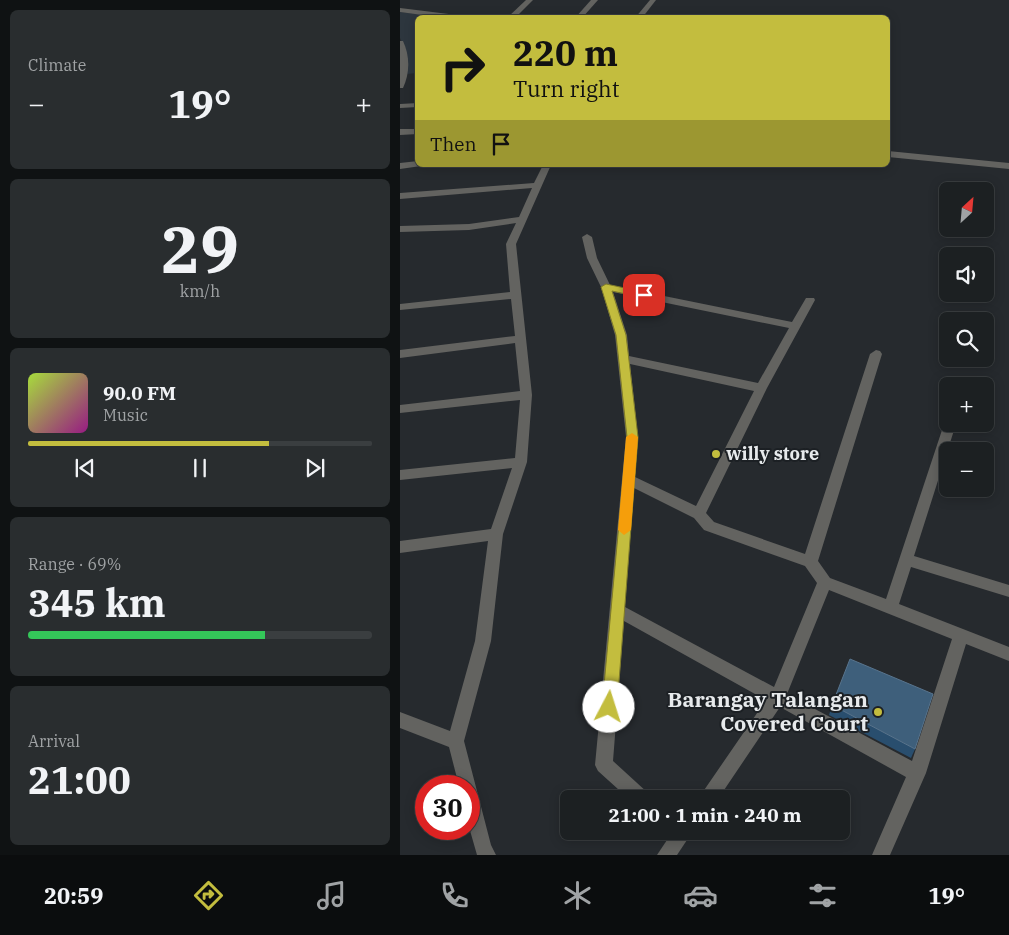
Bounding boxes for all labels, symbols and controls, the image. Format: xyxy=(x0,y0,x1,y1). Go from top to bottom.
text: 220 m xyxy=(513,30,618,76)
icon: right xyxy=(430,35,495,100)
text: Climate xyxy=(28,55,86,75)
text: Turn right xyxy=(513,74,620,103)
text: 19° xyxy=(168,79,232,128)
text: − xyxy=(28,85,45,122)
text: + xyxy=(355,85,372,122)
icon: arrive xyxy=(487,130,515,158)
text: Then xyxy=(430,132,477,156)
north arrow xyxy=(939,182,994,238)
map controls xyxy=(939,182,994,497)
text: 29 xyxy=(161,206,239,291)
button: sound xyxy=(939,247,994,302)
pin xyxy=(623,274,665,316)
text: km/h xyxy=(180,281,220,301)
icon: arrive xyxy=(630,281,658,309)
button: search xyxy=(939,312,994,367)
button: + xyxy=(939,377,994,432)
text: 90.0 FM xyxy=(103,381,176,405)
text: Music xyxy=(103,405,148,425)
place label: willy store xyxy=(726,442,819,465)
button: − xyxy=(939,442,994,497)
marker: willy store xyxy=(710,448,722,460)
icon: previous xyxy=(71,454,99,482)
icon: pause xyxy=(186,454,214,482)
icon: next xyxy=(301,454,329,482)
text: Range · 69% xyxy=(28,554,121,574)
text: 345 km xyxy=(28,578,166,627)
position arrow xyxy=(582,680,634,732)
place label: Barangay Talangan Covered Court xyxy=(668,685,868,737)
marker: Barangay Talangan Covered Court xyxy=(872,706,884,718)
text: Arrival xyxy=(28,731,80,751)
text: 21:00 xyxy=(28,755,131,804)
speed limit sign: 30 xyxy=(415,775,480,840)
text: 21:00 · 1 min · 240 m xyxy=(609,803,801,827)
icon: directions xyxy=(191,878,226,913)
icon: music xyxy=(314,878,349,913)
icon: phone xyxy=(437,878,472,913)
icon: climate xyxy=(560,878,595,913)
icon: car xyxy=(683,878,718,913)
icon: filters xyxy=(805,878,840,913)
text: 20:59 xyxy=(44,881,103,910)
text: 19° xyxy=(928,881,965,910)

